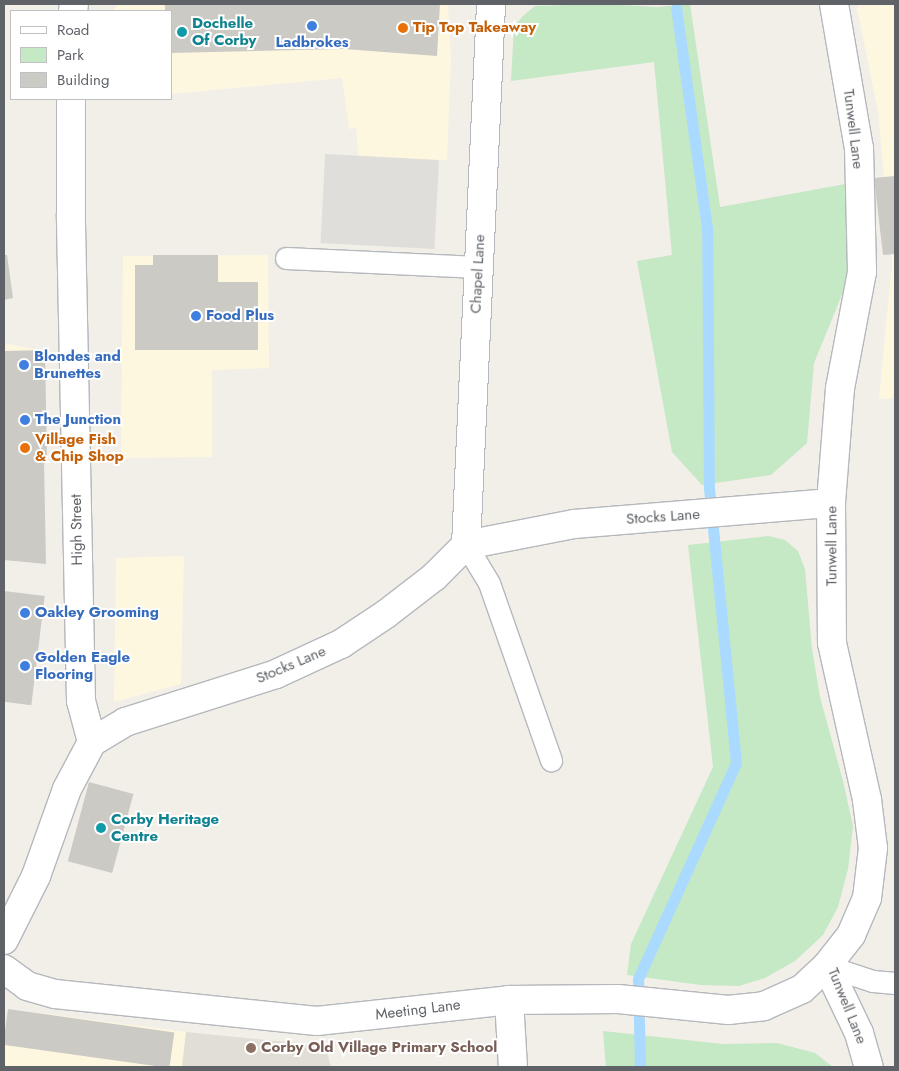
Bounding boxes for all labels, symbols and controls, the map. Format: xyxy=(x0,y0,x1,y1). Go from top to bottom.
legend xyxy=(10,10,172,100)
place label: Dochelle Of Corby xyxy=(192,14,256,49)
text: Road xyxy=(57,19,89,41)
place label: Tip Top Takeaway xyxy=(413,19,536,37)
marker: Ladbrokes xyxy=(306,20,318,32)
marker: Tip Top Takeaway xyxy=(397,22,409,34)
marker: Dochelle Of Corby xyxy=(176,26,188,38)
place label: Ladbrokes xyxy=(275,34,349,52)
text: Park xyxy=(57,44,84,66)
text: Building xyxy=(57,69,109,91)
street label: Tunwell Lane xyxy=(839,88,867,170)
street label: Chapel Lane xyxy=(467,234,489,314)
place label: Food Plus xyxy=(206,307,274,325)
marker: Food Plus xyxy=(190,310,202,322)
place label: Blondes and Brunettes xyxy=(34,347,121,382)
marker: Blondes and Brunettes xyxy=(18,359,30,371)
place label: The Junction xyxy=(35,411,121,429)
marker: The Junction xyxy=(19,414,31,426)
place label: Village Fish & Chip Shop xyxy=(35,430,124,465)
marker: Village Fish & Chip Shop xyxy=(19,442,31,454)
street label: High Street xyxy=(67,494,87,566)
street label: Stocks Lane xyxy=(626,505,700,529)
street label: Tunwell Lane xyxy=(823,506,841,586)
place label: Oakley Grooming xyxy=(35,604,159,622)
marker: Oakley Grooming xyxy=(19,607,31,619)
street label: Stocks Lane xyxy=(253,642,329,688)
place label: Golden Eagle Flooring xyxy=(35,648,130,683)
marker: Golden Eagle Flooring xyxy=(19,660,31,672)
place label: Corby Heritage Centre xyxy=(111,810,219,845)
marker: Corby Heritage Centre xyxy=(95,822,107,834)
street label: Tunwell Lane xyxy=(824,965,870,1047)
street label: Meeting Lane xyxy=(374,996,462,1024)
place label: Corby Old Village Primary School xyxy=(261,1039,497,1057)
marker: Corby Old Village Primary School xyxy=(245,1042,257,1054)

